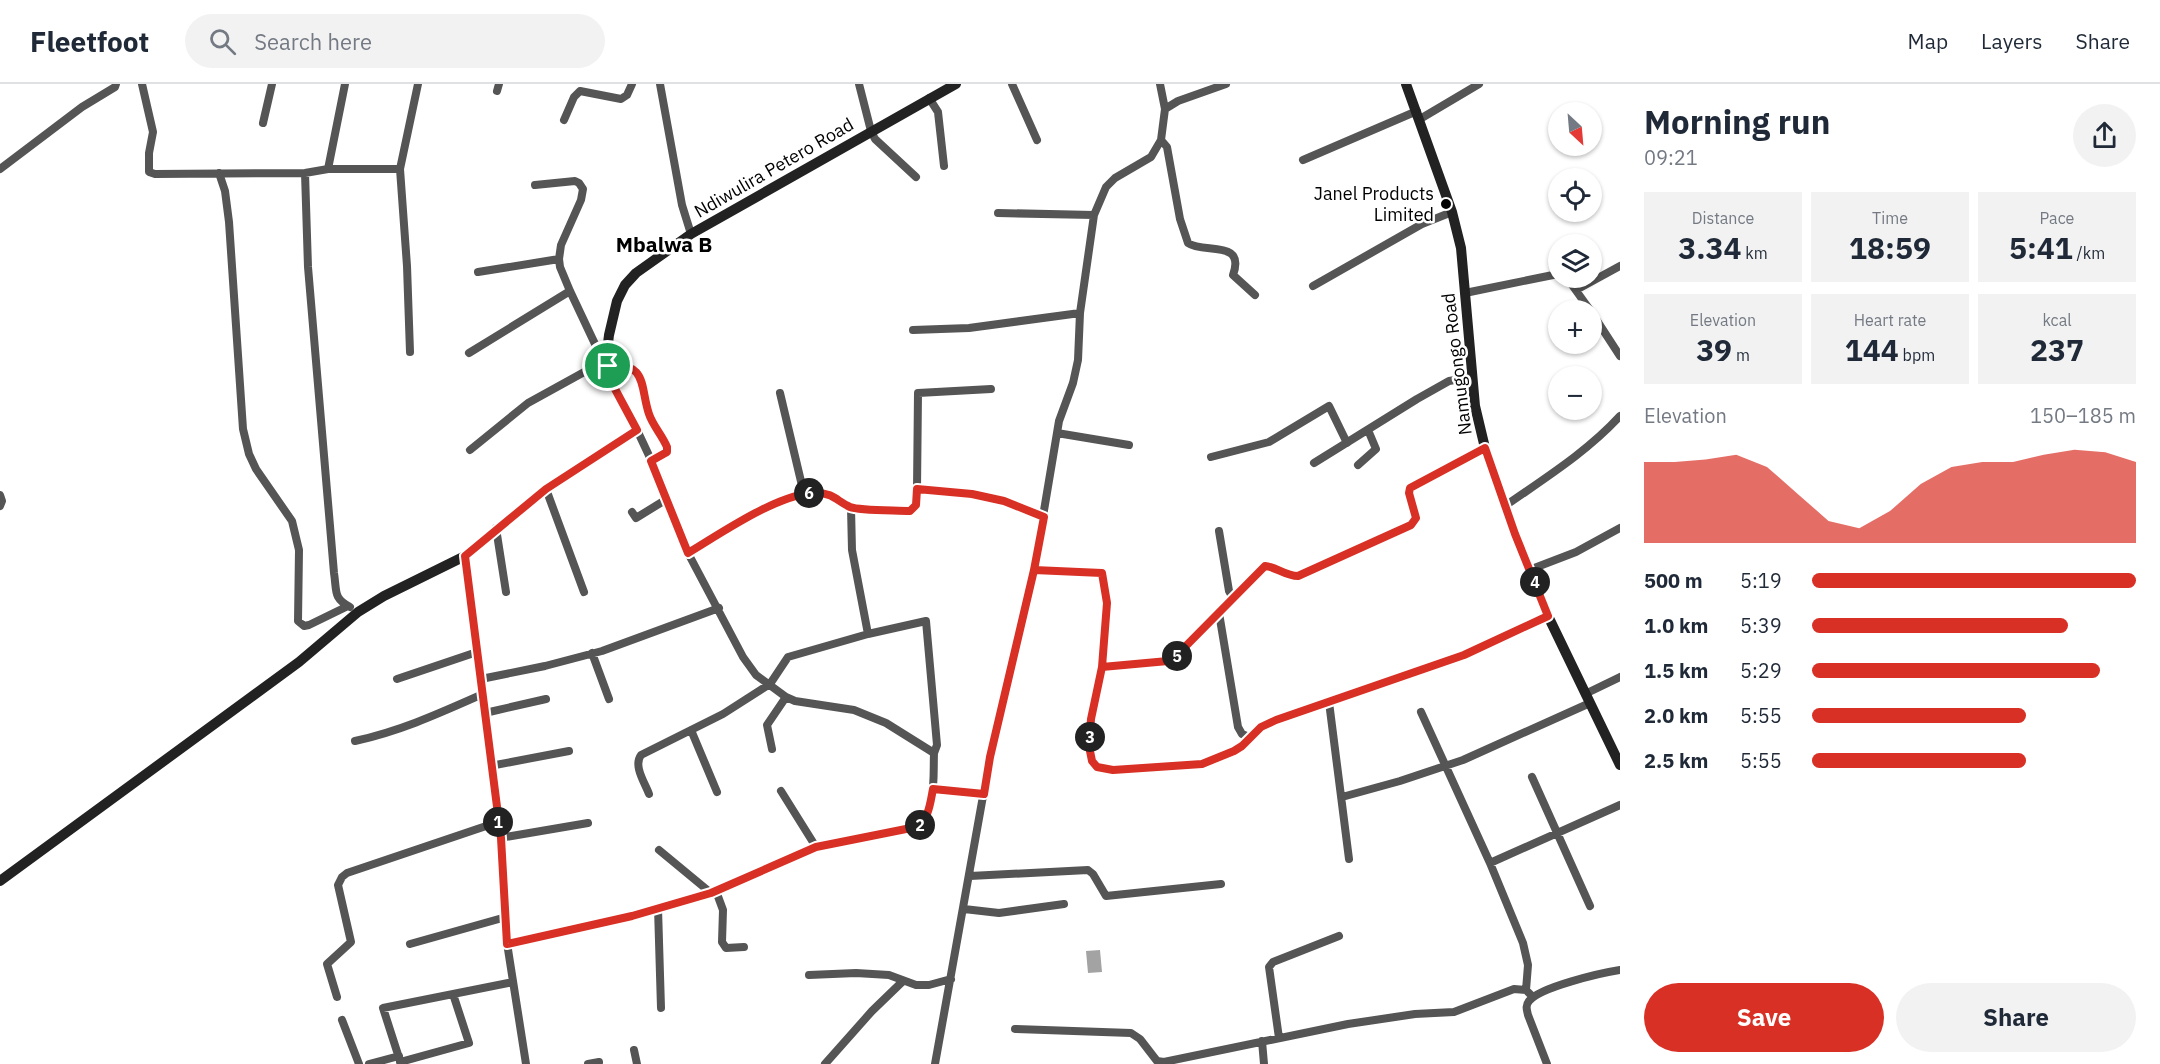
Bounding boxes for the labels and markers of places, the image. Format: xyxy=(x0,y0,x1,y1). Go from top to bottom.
place label: Janel Products Limited xyxy=(1314,182,1434,226)
marker: Janel Products Limited xyxy=(1439,197,1453,211)
pin xyxy=(582,340,633,391)
pin: 6 xyxy=(794,478,824,508)
pin: 4 xyxy=(1520,567,1550,597)
pin: 5 xyxy=(1162,641,1192,671)
pin: 3 xyxy=(1075,722,1105,752)
pin: 1 xyxy=(483,807,513,837)
pin: 2 xyxy=(905,810,935,840)

